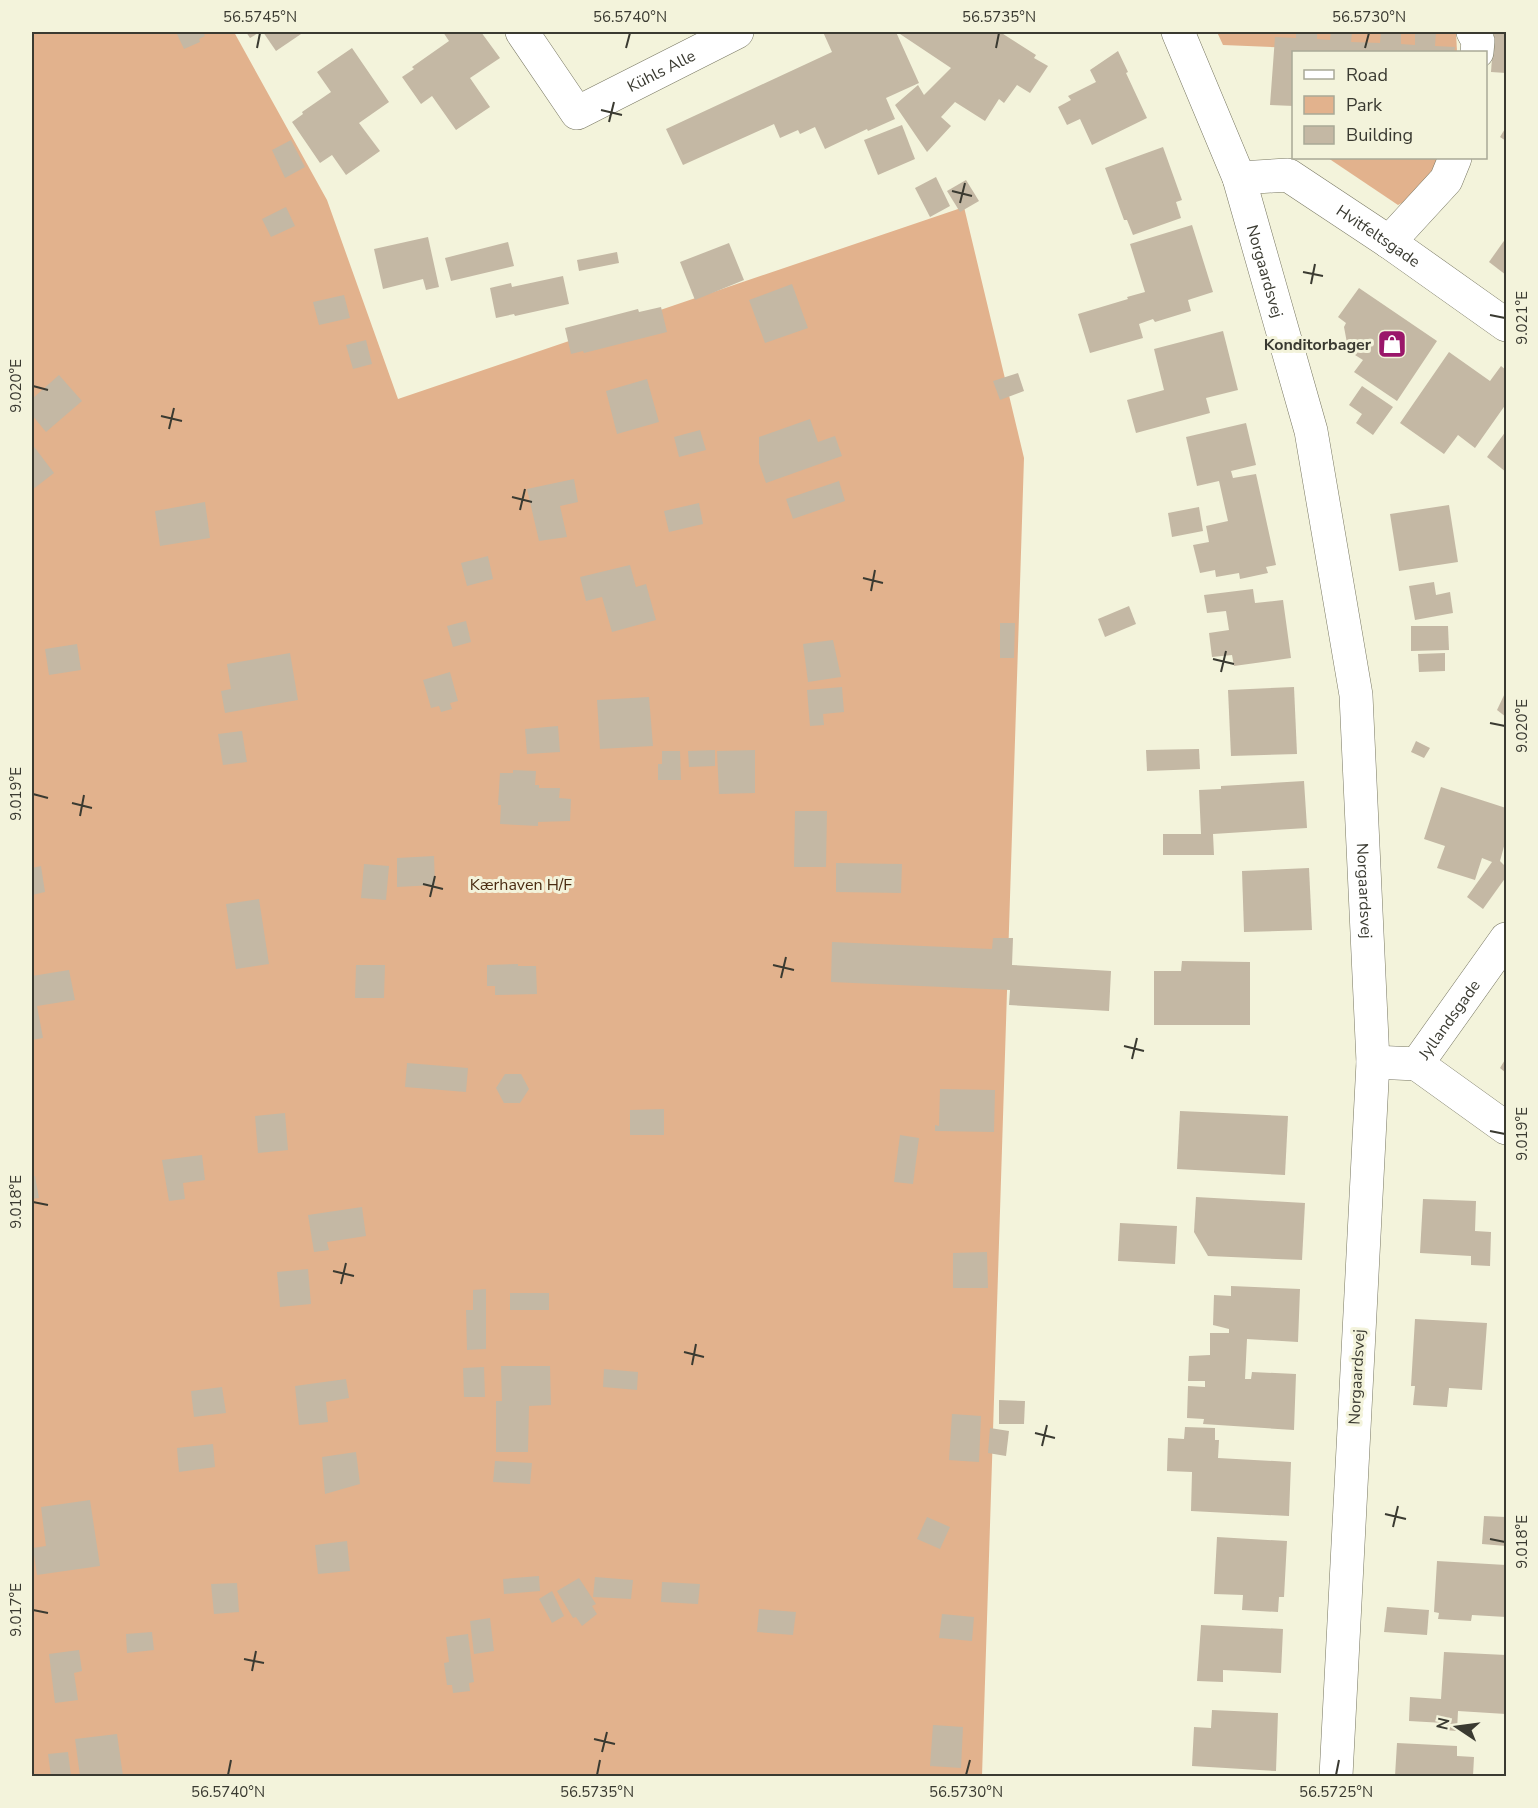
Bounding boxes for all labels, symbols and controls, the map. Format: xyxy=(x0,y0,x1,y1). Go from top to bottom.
text: 56.5745°N xyxy=(223,7,297,27)
text: 56.5740°N xyxy=(593,7,667,27)
text: 56.5735°N xyxy=(962,7,1036,27)
text: 56.5730°N xyxy=(1332,7,1406,27)
street label: Kühls Alle xyxy=(623,45,699,98)
legend xyxy=(1292,51,1487,159)
text: Road xyxy=(1346,63,1388,87)
text: Park xyxy=(1346,93,1383,117)
text: Building xyxy=(1346,123,1413,147)
street label: Hvitfeltsgade xyxy=(1332,200,1424,273)
street label: Norgaardsvej xyxy=(1241,222,1288,320)
text: 9.021°E xyxy=(1512,291,1532,345)
shop icon: Konditorbager xyxy=(1376,328,1408,360)
place label: Konditorbager xyxy=(1264,334,1372,356)
text: 9.020°E xyxy=(6,359,26,413)
text: 9.020°E xyxy=(1512,699,1532,753)
text: 9.019°E xyxy=(6,767,26,821)
street label: Norgaardsvej xyxy=(1351,842,1377,939)
park label: Kærhaven H/F xyxy=(470,874,572,896)
street label: Jyllandsgade xyxy=(1413,975,1486,1065)
text: 9.019°E xyxy=(1512,1107,1532,1161)
text: 9.018°E xyxy=(6,1175,26,1229)
street label: Norgaardsvej xyxy=(1344,1329,1370,1425)
text: 9.018°E xyxy=(1512,1515,1532,1569)
text: 9.017°E xyxy=(6,1583,26,1637)
north arrow xyxy=(1427,1697,1487,1757)
text: N xyxy=(1431,1716,1455,1732)
text: 56.5740°N xyxy=(191,1782,265,1802)
text: 56.5735°N xyxy=(560,1782,634,1802)
text: 56.5730°N xyxy=(929,1782,1003,1802)
text: 56.5725°N xyxy=(1299,1782,1373,1802)

